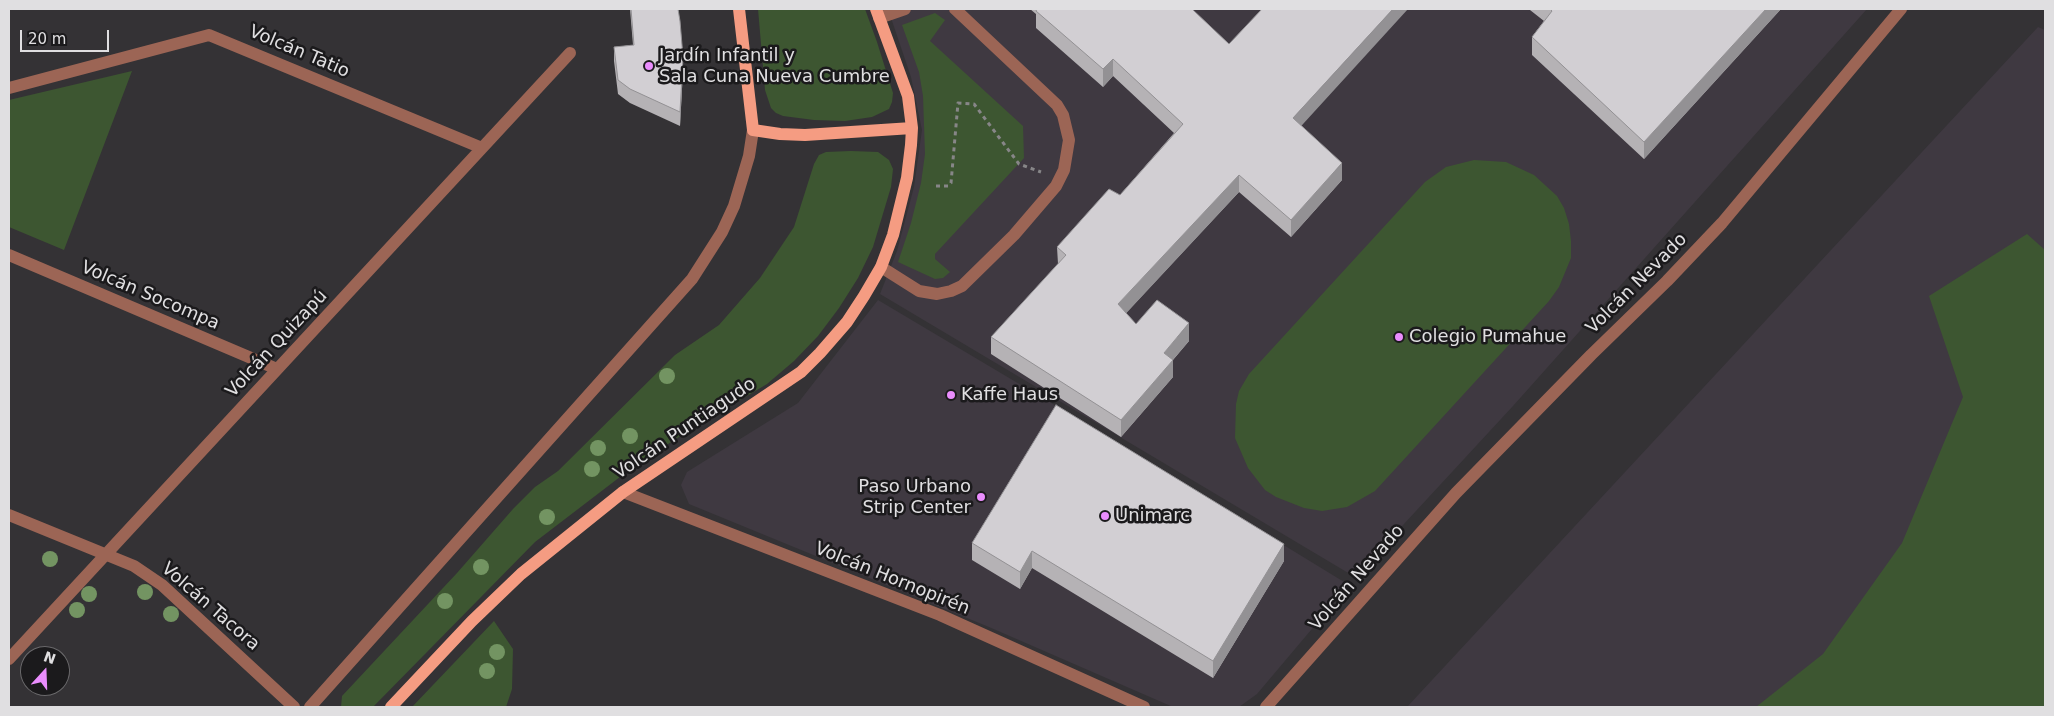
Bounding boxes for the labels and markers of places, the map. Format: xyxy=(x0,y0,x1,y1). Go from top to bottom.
place label: Jardín Infantil y Sala Cuna Nueva Cumbre xyxy=(659,45,890,88)
marker: Jardín Infantil y Sala Cuna Nueva Cumbre xyxy=(643,60,655,72)
place label: Colegio Pumahue xyxy=(1409,326,1566,348)
marker: Colegio Pumahue xyxy=(1393,331,1405,343)
place label: Kaffe Haus xyxy=(961,384,1058,406)
marker: Kaffe Haus xyxy=(945,389,957,401)
place label: Paso Urbano Strip Center xyxy=(858,476,971,518)
marker: Paso Urbano Strip Center xyxy=(975,491,987,503)
place label: Unimarc xyxy=(1115,505,1190,527)
marker: Unimarc xyxy=(1099,510,1111,522)

